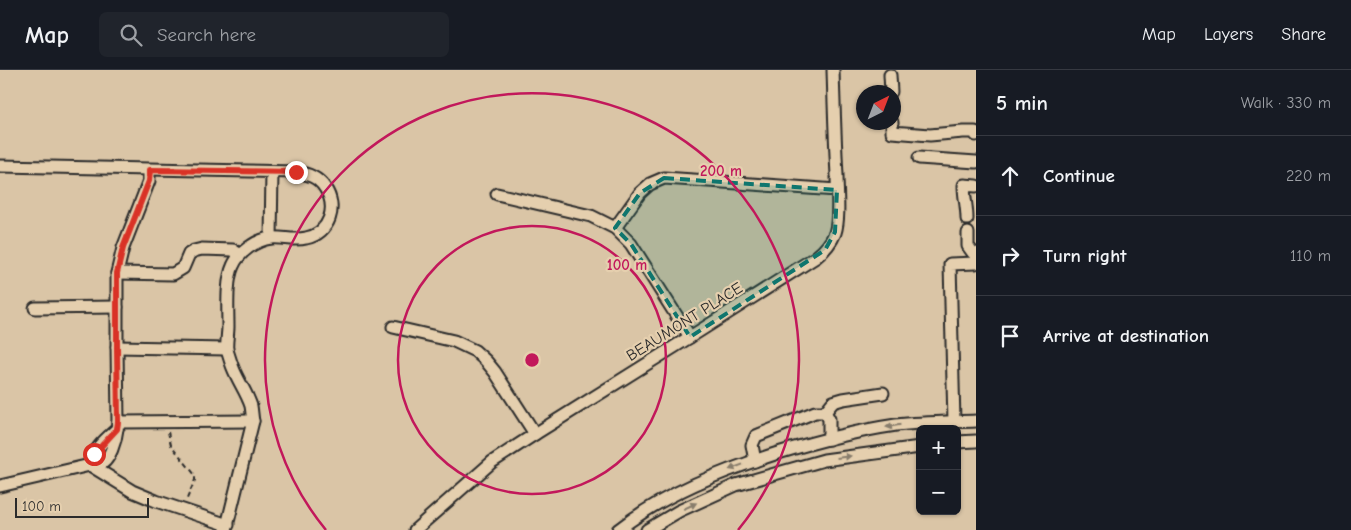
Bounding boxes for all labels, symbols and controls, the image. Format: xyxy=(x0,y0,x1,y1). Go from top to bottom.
search box xyxy=(99,12,449,57)
text: Map xyxy=(25,21,69,49)
icon: search xyxy=(117,21,145,49)
text: Search here xyxy=(157,24,256,46)
text: Map xyxy=(1142,24,1176,45)
text: Layers xyxy=(1204,24,1253,45)
text: Share xyxy=(1281,24,1326,45)
north arrow xyxy=(856,85,901,130)
text: 5 min xyxy=(996,91,1048,115)
text: Walk · 330 m xyxy=(1241,94,1331,112)
route end xyxy=(285,161,308,184)
text: 200 m xyxy=(700,162,742,180)
icon: ahead xyxy=(996,162,1024,190)
text: Continue xyxy=(1043,165,1115,187)
text: 220 m xyxy=(1286,167,1331,185)
icon: right xyxy=(996,242,1024,270)
text: Turn right xyxy=(1043,245,1127,267)
text: 110 m xyxy=(1290,247,1331,265)
text: 100 m xyxy=(607,256,647,274)
street label: BEAUMONT PLACE xyxy=(623,279,746,365)
icon: arrive xyxy=(996,322,1024,350)
text: Arrive at destination xyxy=(1043,325,1209,347)
centre of rings xyxy=(523,351,541,369)
one-way arrow xyxy=(884,423,900,431)
map controls xyxy=(916,425,961,515)
button: + xyxy=(916,425,961,470)
route start xyxy=(83,443,106,466)
one-way arrow xyxy=(836,453,852,461)
one-way arrow xyxy=(728,464,743,471)
button: − xyxy=(916,470,961,515)
scale bar xyxy=(15,495,149,518)
text: 100 m xyxy=(22,498,61,515)
one-way arrow xyxy=(683,502,697,510)

